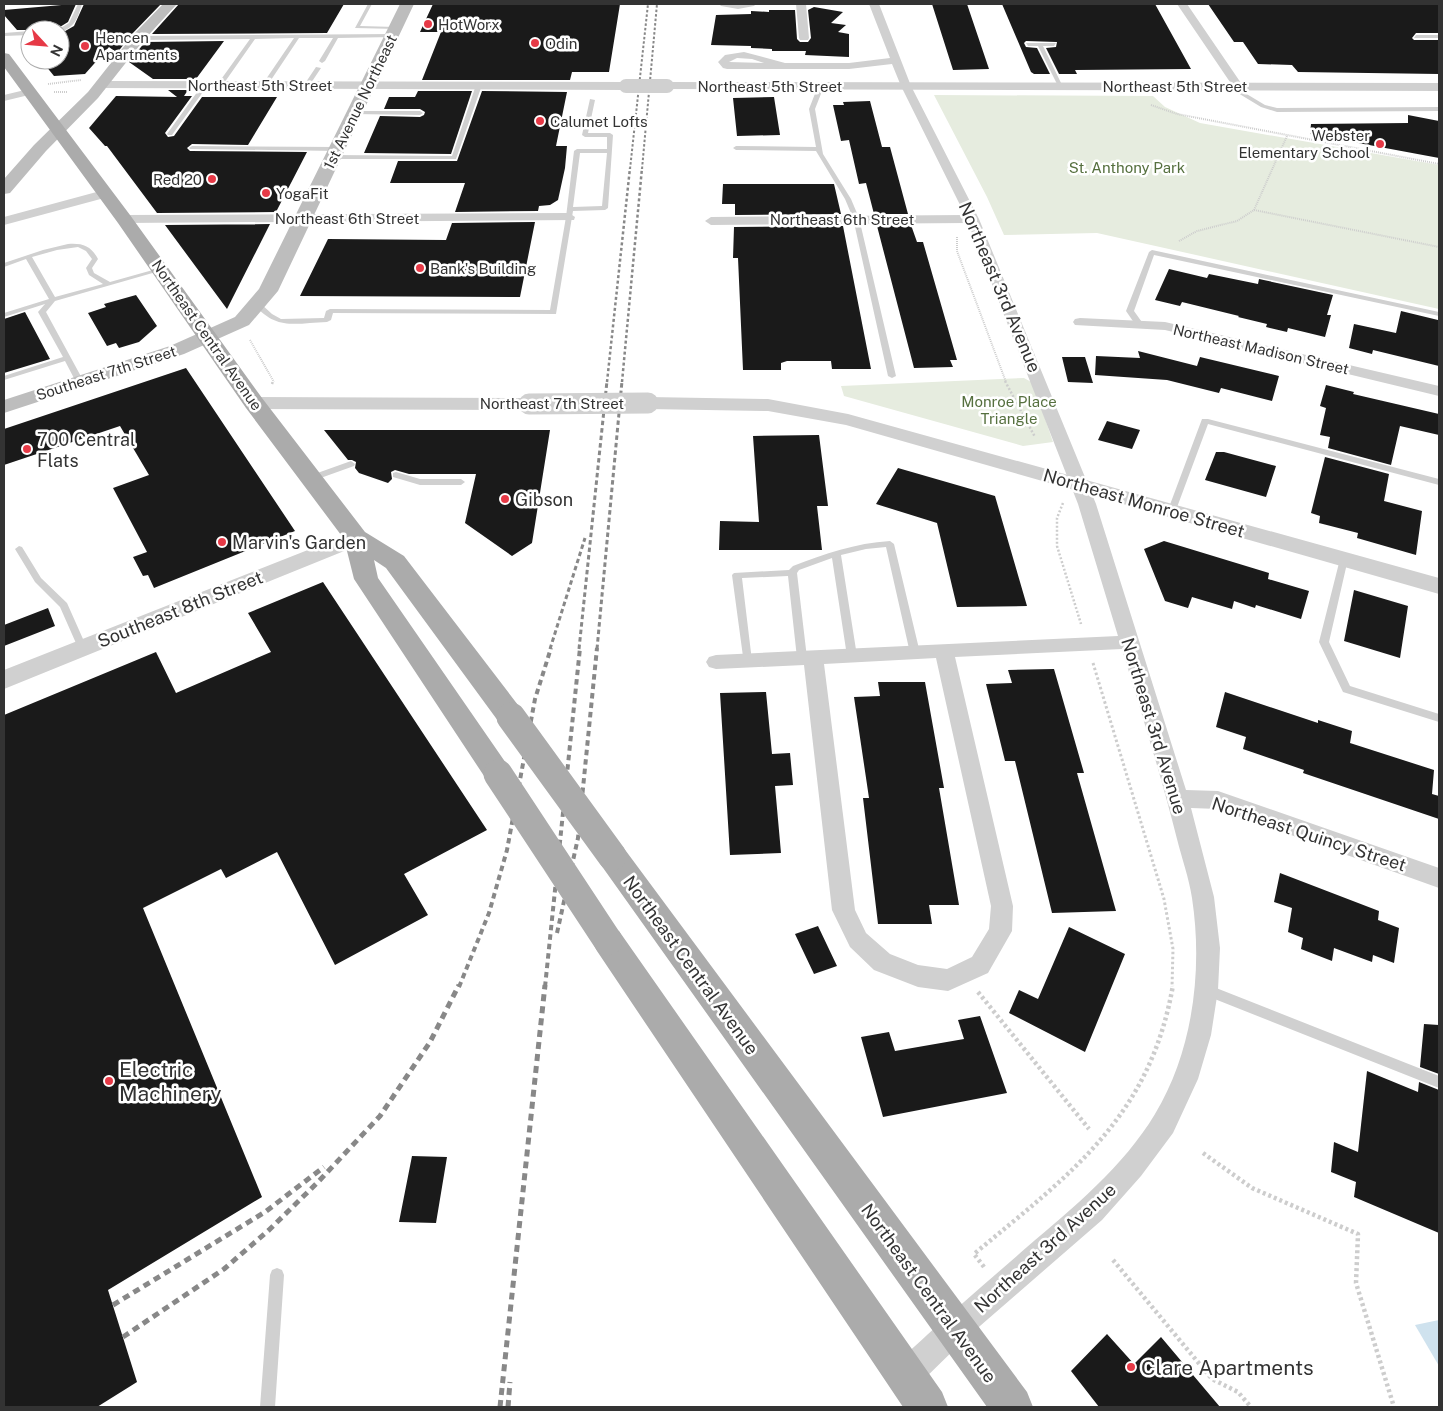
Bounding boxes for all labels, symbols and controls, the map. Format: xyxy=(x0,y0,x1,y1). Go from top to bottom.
place label: HotWorx xyxy=(438,16,500,33)
marker: HotWorx xyxy=(422,18,434,30)
north arrow xyxy=(20,20,70,70)
place label: Hencen Apartments xyxy=(95,29,177,63)
street label: 1st Avenue Northeast xyxy=(320,32,400,172)
place label: Odin xyxy=(545,35,577,52)
marker: Odin xyxy=(529,37,541,49)
marker: Hencen Apartments xyxy=(79,40,91,52)
text: N xyxy=(47,42,66,59)
street label: Northeast 5th Street xyxy=(188,77,333,94)
street label: Northeast 5th Street xyxy=(698,78,843,95)
street label: Northeast 5th Street xyxy=(1103,78,1248,95)
place label: Calumet Lofts xyxy=(550,113,648,130)
marker: Calumet Lofts xyxy=(534,115,546,127)
place label: Webster Elementary School xyxy=(1238,127,1370,161)
marker: Webster Elementary School xyxy=(1374,138,1386,150)
park label: St. Anthony Park xyxy=(1069,159,1185,176)
place label: Red 20 xyxy=(153,171,202,188)
marker: Red 20 xyxy=(206,173,218,185)
place label: YogaFit xyxy=(276,185,329,202)
marker: YogaFit xyxy=(260,187,272,199)
street label: Northeast 3rd Avenue xyxy=(955,199,1045,375)
street label: Northeast 6th Street xyxy=(275,210,419,227)
street label: Northeast 6th Street xyxy=(770,211,914,228)
street label: Northeast Central Avenue xyxy=(148,256,266,414)
place label: Bank's Building xyxy=(430,260,536,277)
marker: Bank's Building xyxy=(414,262,426,274)
street label: Northeast Madison Street xyxy=(1171,320,1351,378)
street label: Southeast 7th Street xyxy=(34,342,178,404)
park label: Monroe Place Triangle xyxy=(961,393,1057,427)
street label: Northeast 7th Street xyxy=(480,395,624,412)
place label: 700 Central Flats xyxy=(37,429,135,471)
marker: 700 Central Flats xyxy=(21,443,33,455)
street label: Northeast Monroe Street xyxy=(1041,464,1247,542)
place label: Gibson xyxy=(515,489,573,510)
marker: Gibson xyxy=(499,493,511,505)
place label: Marvin's Garden xyxy=(232,532,366,553)
marker: Marvin's Garden xyxy=(216,536,228,548)
street label: Southeast 8th Street xyxy=(94,566,266,652)
street label: Northeast 3rd Avenue xyxy=(1117,635,1191,817)
street label: Northeast Quincy Street xyxy=(1209,793,1409,875)
street label: Northeast Central Avenue xyxy=(619,871,763,1059)
place label: Electric Machinery xyxy=(119,1057,222,1106)
marker: Electric Machinery xyxy=(103,1075,115,1087)
street label: Northeast 3rd Avenue xyxy=(970,1179,1120,1317)
street label: Northeast Central Avenue xyxy=(857,1199,1001,1387)
place label: Clare Apartments xyxy=(1141,1355,1314,1380)
marker: Clare Apartments xyxy=(1125,1361,1137,1373)

